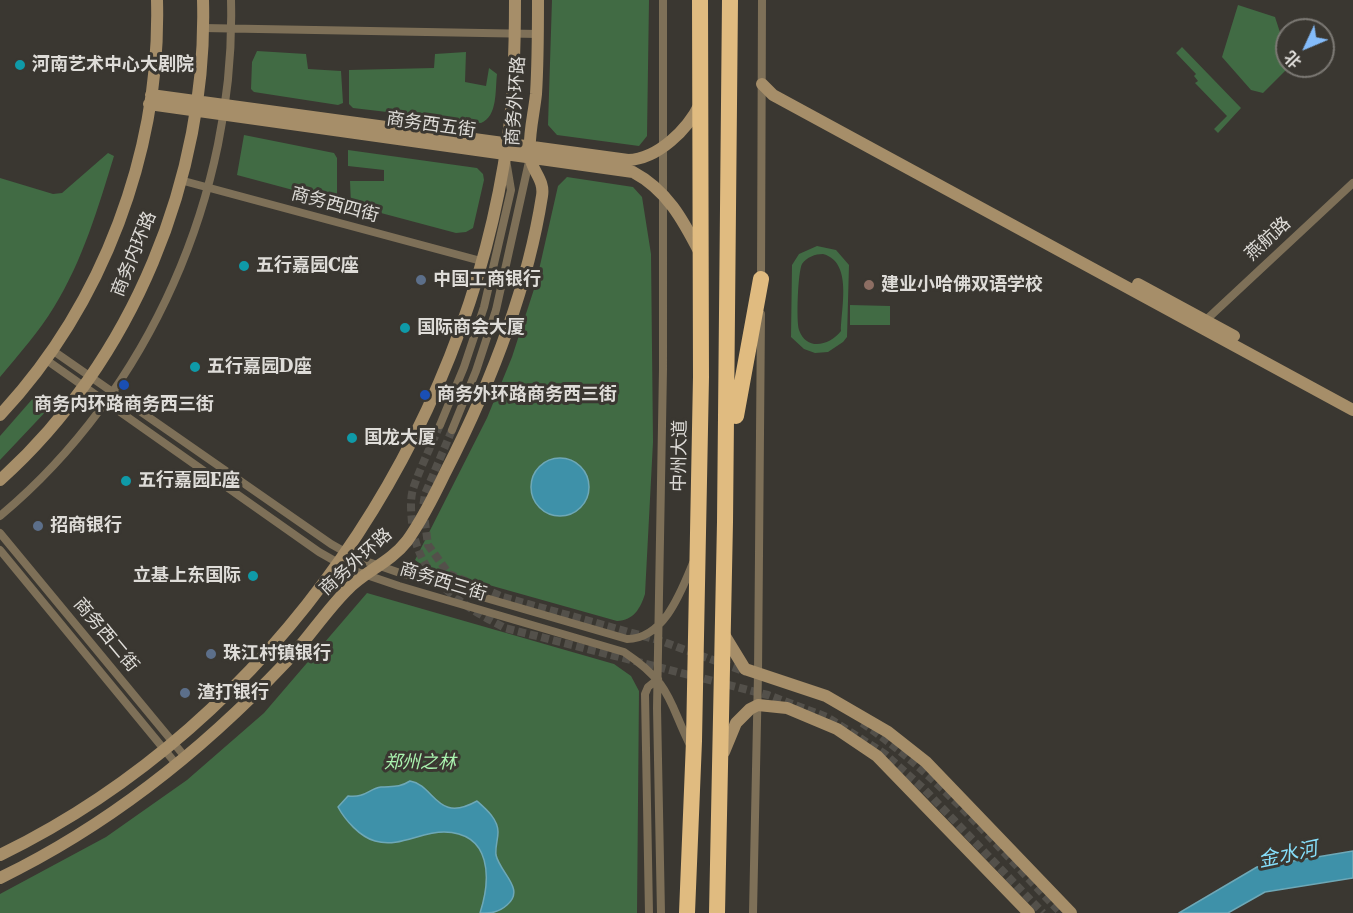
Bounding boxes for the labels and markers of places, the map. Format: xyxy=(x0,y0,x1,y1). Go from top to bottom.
place label: 河南艺术中心大剧院 xyxy=(32,54,194,76)
marker: 河南艺术中心大剧院 xyxy=(13,58,27,72)
place label: 五行嘉园C座 xyxy=(256,255,359,277)
marker: 五行嘉园C座 xyxy=(237,259,251,273)
place label: 中国工商银行 xyxy=(433,269,541,291)
marker: 中国工商银行 xyxy=(414,273,428,287)
place label: 建业小哈佛双语学校 xyxy=(881,274,1043,296)
marker: 建业小哈佛双语学校 xyxy=(862,278,876,292)
place label: 国际商会大厦 xyxy=(417,317,525,339)
marker: 国际商会大厦 xyxy=(398,321,412,335)
place label: 五行嘉园D座 xyxy=(207,356,311,378)
marker: 五行嘉园D座 xyxy=(188,360,202,374)
marker: 商务内环路商务西三街 xyxy=(117,378,131,392)
place label: 商务外环路商务西三街 xyxy=(437,384,617,406)
marker: 商务外环路商务西三街 xyxy=(418,388,432,402)
place label: 商务内环路商务西三街 xyxy=(34,394,214,416)
place label: 国龙大厦 xyxy=(364,427,436,449)
marker: 国龙大厦 xyxy=(345,431,359,445)
place label: 五行嘉园E座 xyxy=(138,470,240,492)
marker: 五行嘉园E座 xyxy=(119,474,133,488)
place label: 招商银行 xyxy=(50,515,122,537)
marker: 招商银行 xyxy=(31,519,45,533)
place label: 立基上东国际 xyxy=(133,565,241,587)
marker: 立基上东国际 xyxy=(246,569,260,583)
place label: 珠江村镇银行 xyxy=(223,643,331,665)
marker: 珠江村镇银行 xyxy=(204,647,218,661)
place label: 渣打银行 xyxy=(197,682,269,704)
marker: 渣打银行 xyxy=(178,686,192,700)

